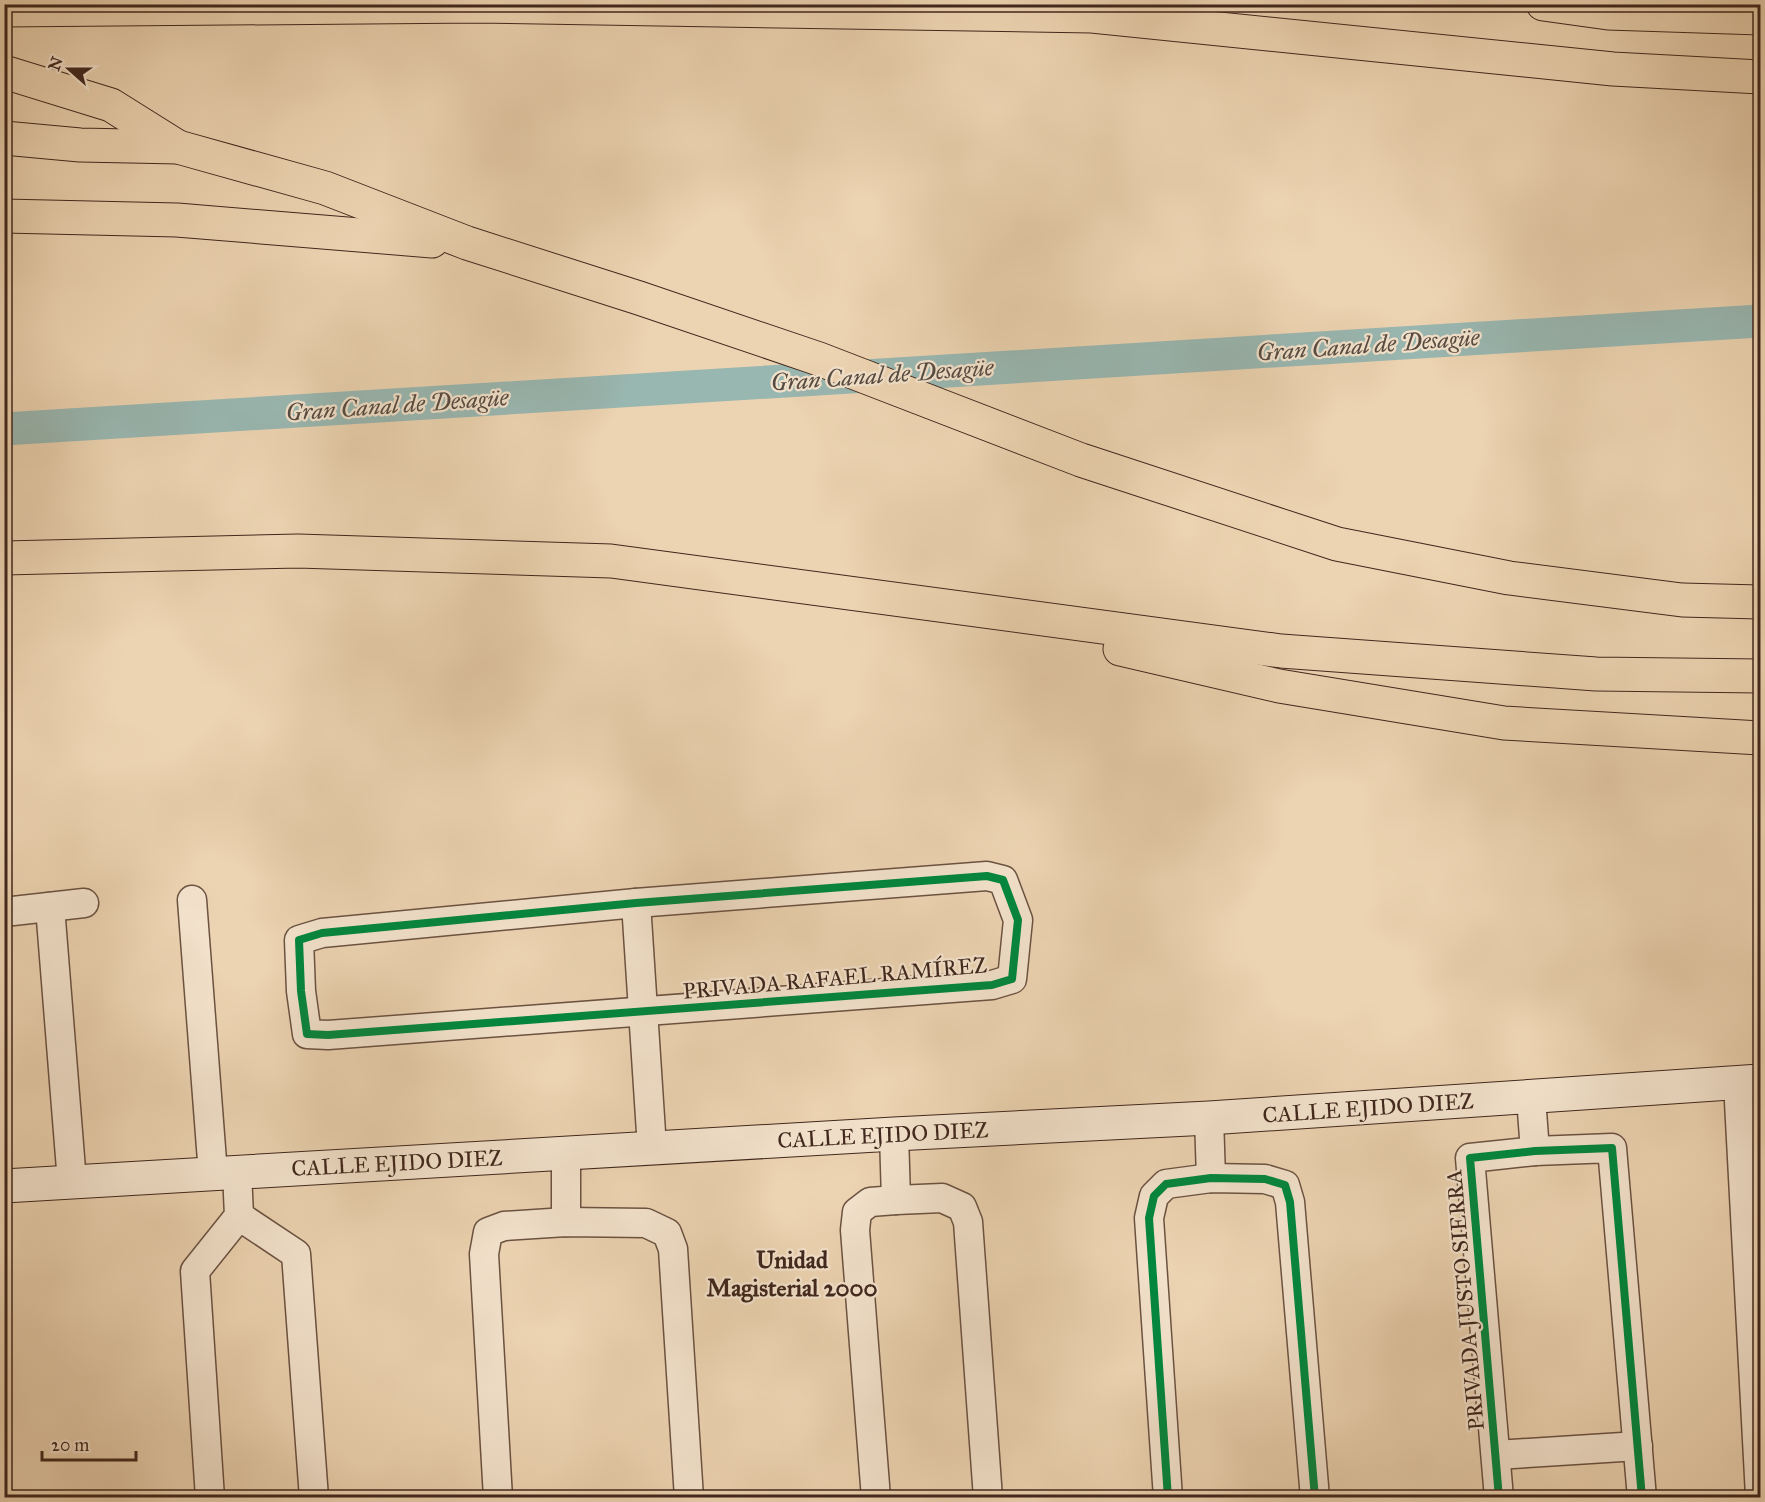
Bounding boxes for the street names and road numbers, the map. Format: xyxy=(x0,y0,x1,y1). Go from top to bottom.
street label: PRIVADA RAFAEL RAMÍREZ xyxy=(682,951,988,1005)
street label: CALLE EJIDO DIEZ xyxy=(1262,1087,1475,1129)
street label: CALLE EJIDO DIEZ xyxy=(777,1116,990,1154)
street label: CALLE EJIDO DIEZ xyxy=(291,1144,504,1182)
street label: PRIVADA JUSTO SIERRA xyxy=(1440,1168,1490,1432)

